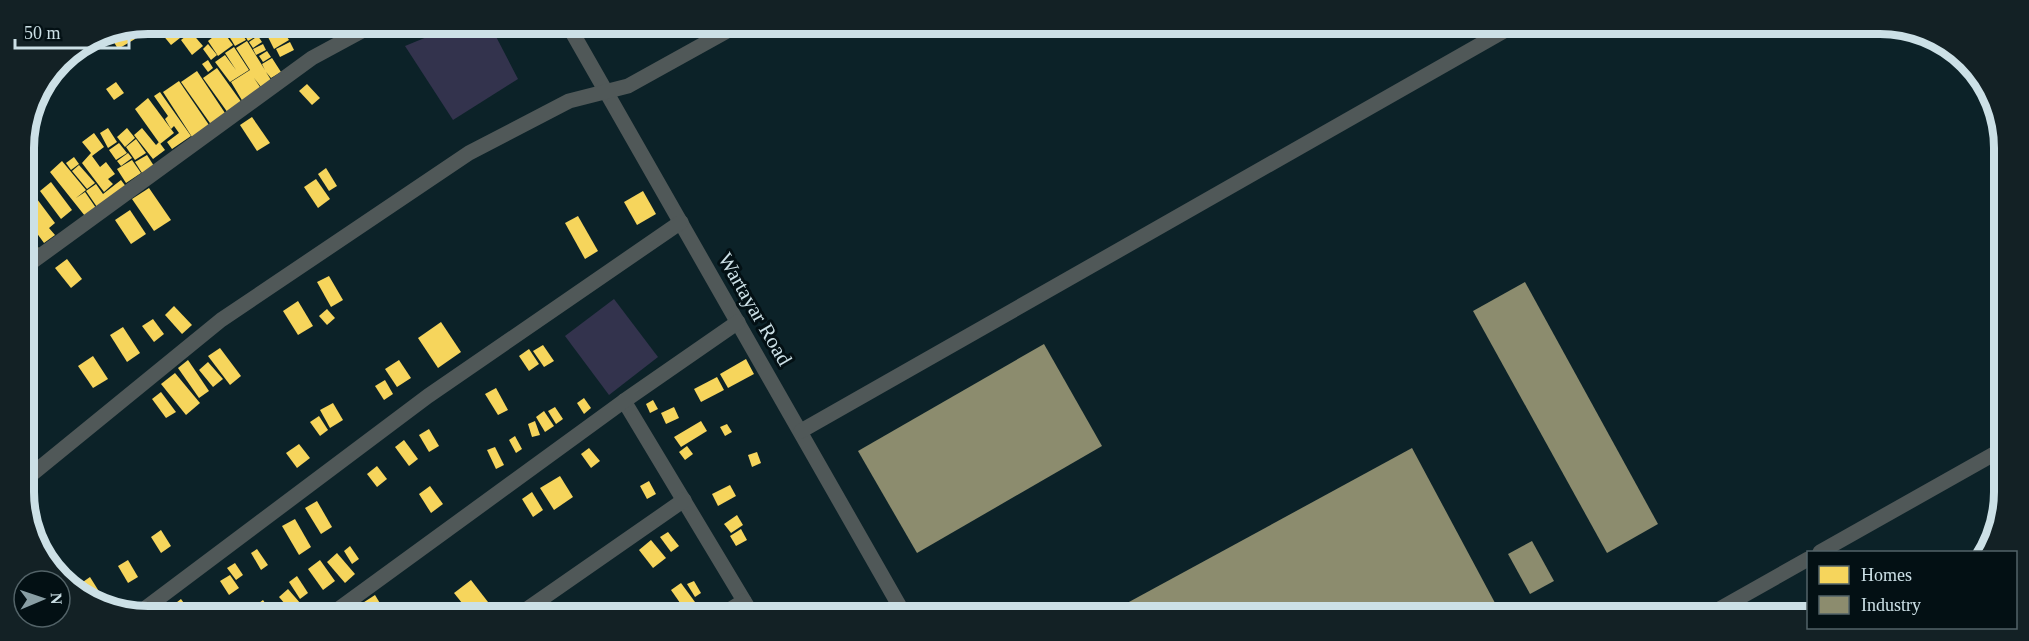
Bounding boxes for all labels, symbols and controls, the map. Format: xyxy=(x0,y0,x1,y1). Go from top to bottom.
scale bar xyxy=(15,12,129,50)
text: 50 m xyxy=(24,23,61,43)
street label: Wartayar Road xyxy=(713,248,797,370)
legend xyxy=(1807,551,2017,629)
text: Homes xyxy=(1861,565,1912,585)
north arrow xyxy=(12,569,72,629)
text: N xyxy=(48,592,65,605)
text: Industry xyxy=(1861,595,1921,615)

